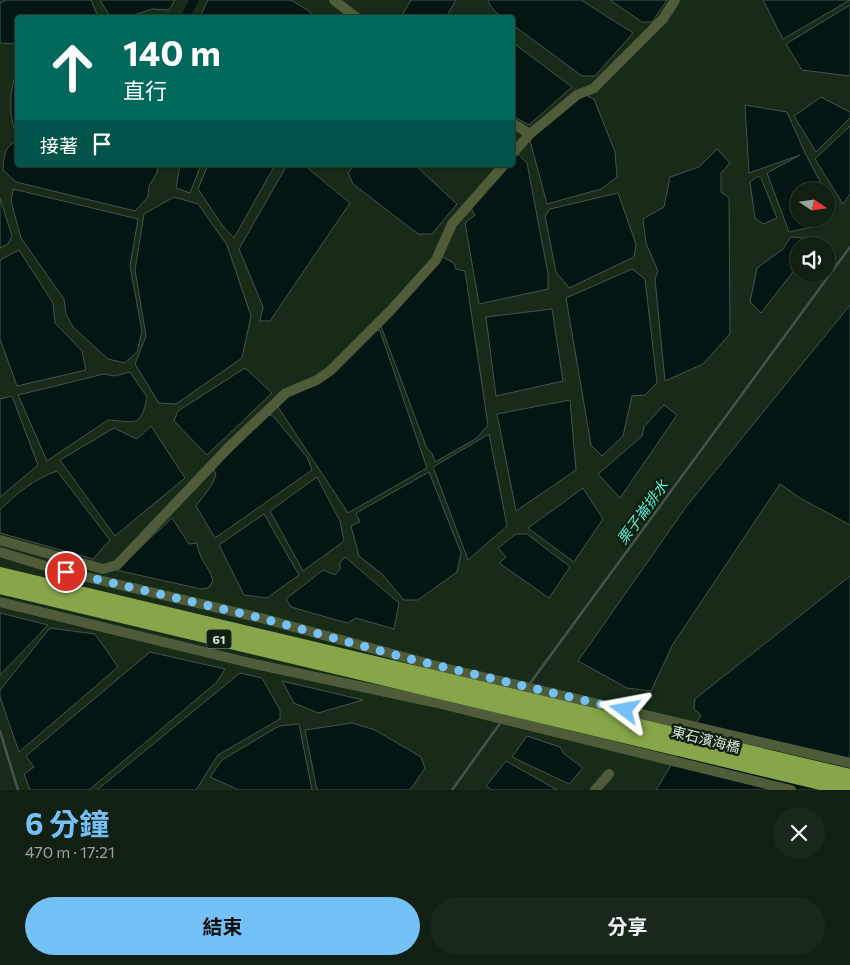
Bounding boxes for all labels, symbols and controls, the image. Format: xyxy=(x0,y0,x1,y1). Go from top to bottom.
text: 140 m xyxy=(123,30,221,73)
icon: ahead xyxy=(40,35,105,100)
text: 直行 xyxy=(123,77,167,104)
icon: arrive xyxy=(88,130,116,158)
text: 接著 xyxy=(40,134,78,157)
north arrow xyxy=(790,182,835,228)
map controls xyxy=(790,182,835,282)
button: sound xyxy=(790,237,835,282)
water label: 栗子崙排水 xyxy=(613,476,672,548)
pin xyxy=(45,551,87,593)
icon: arrive xyxy=(52,558,80,586)
road number: 61 xyxy=(206,630,232,648)
position arrow xyxy=(598,683,650,735)
street label: 東石濱海橋 xyxy=(670,722,742,756)
text: 6 分鐘 xyxy=(25,804,109,841)
button: close xyxy=(773,807,825,859)
text: 470 m · 17:21 xyxy=(25,842,115,861)
button: 結束 xyxy=(25,897,420,955)
button: 分享 xyxy=(430,897,825,955)

